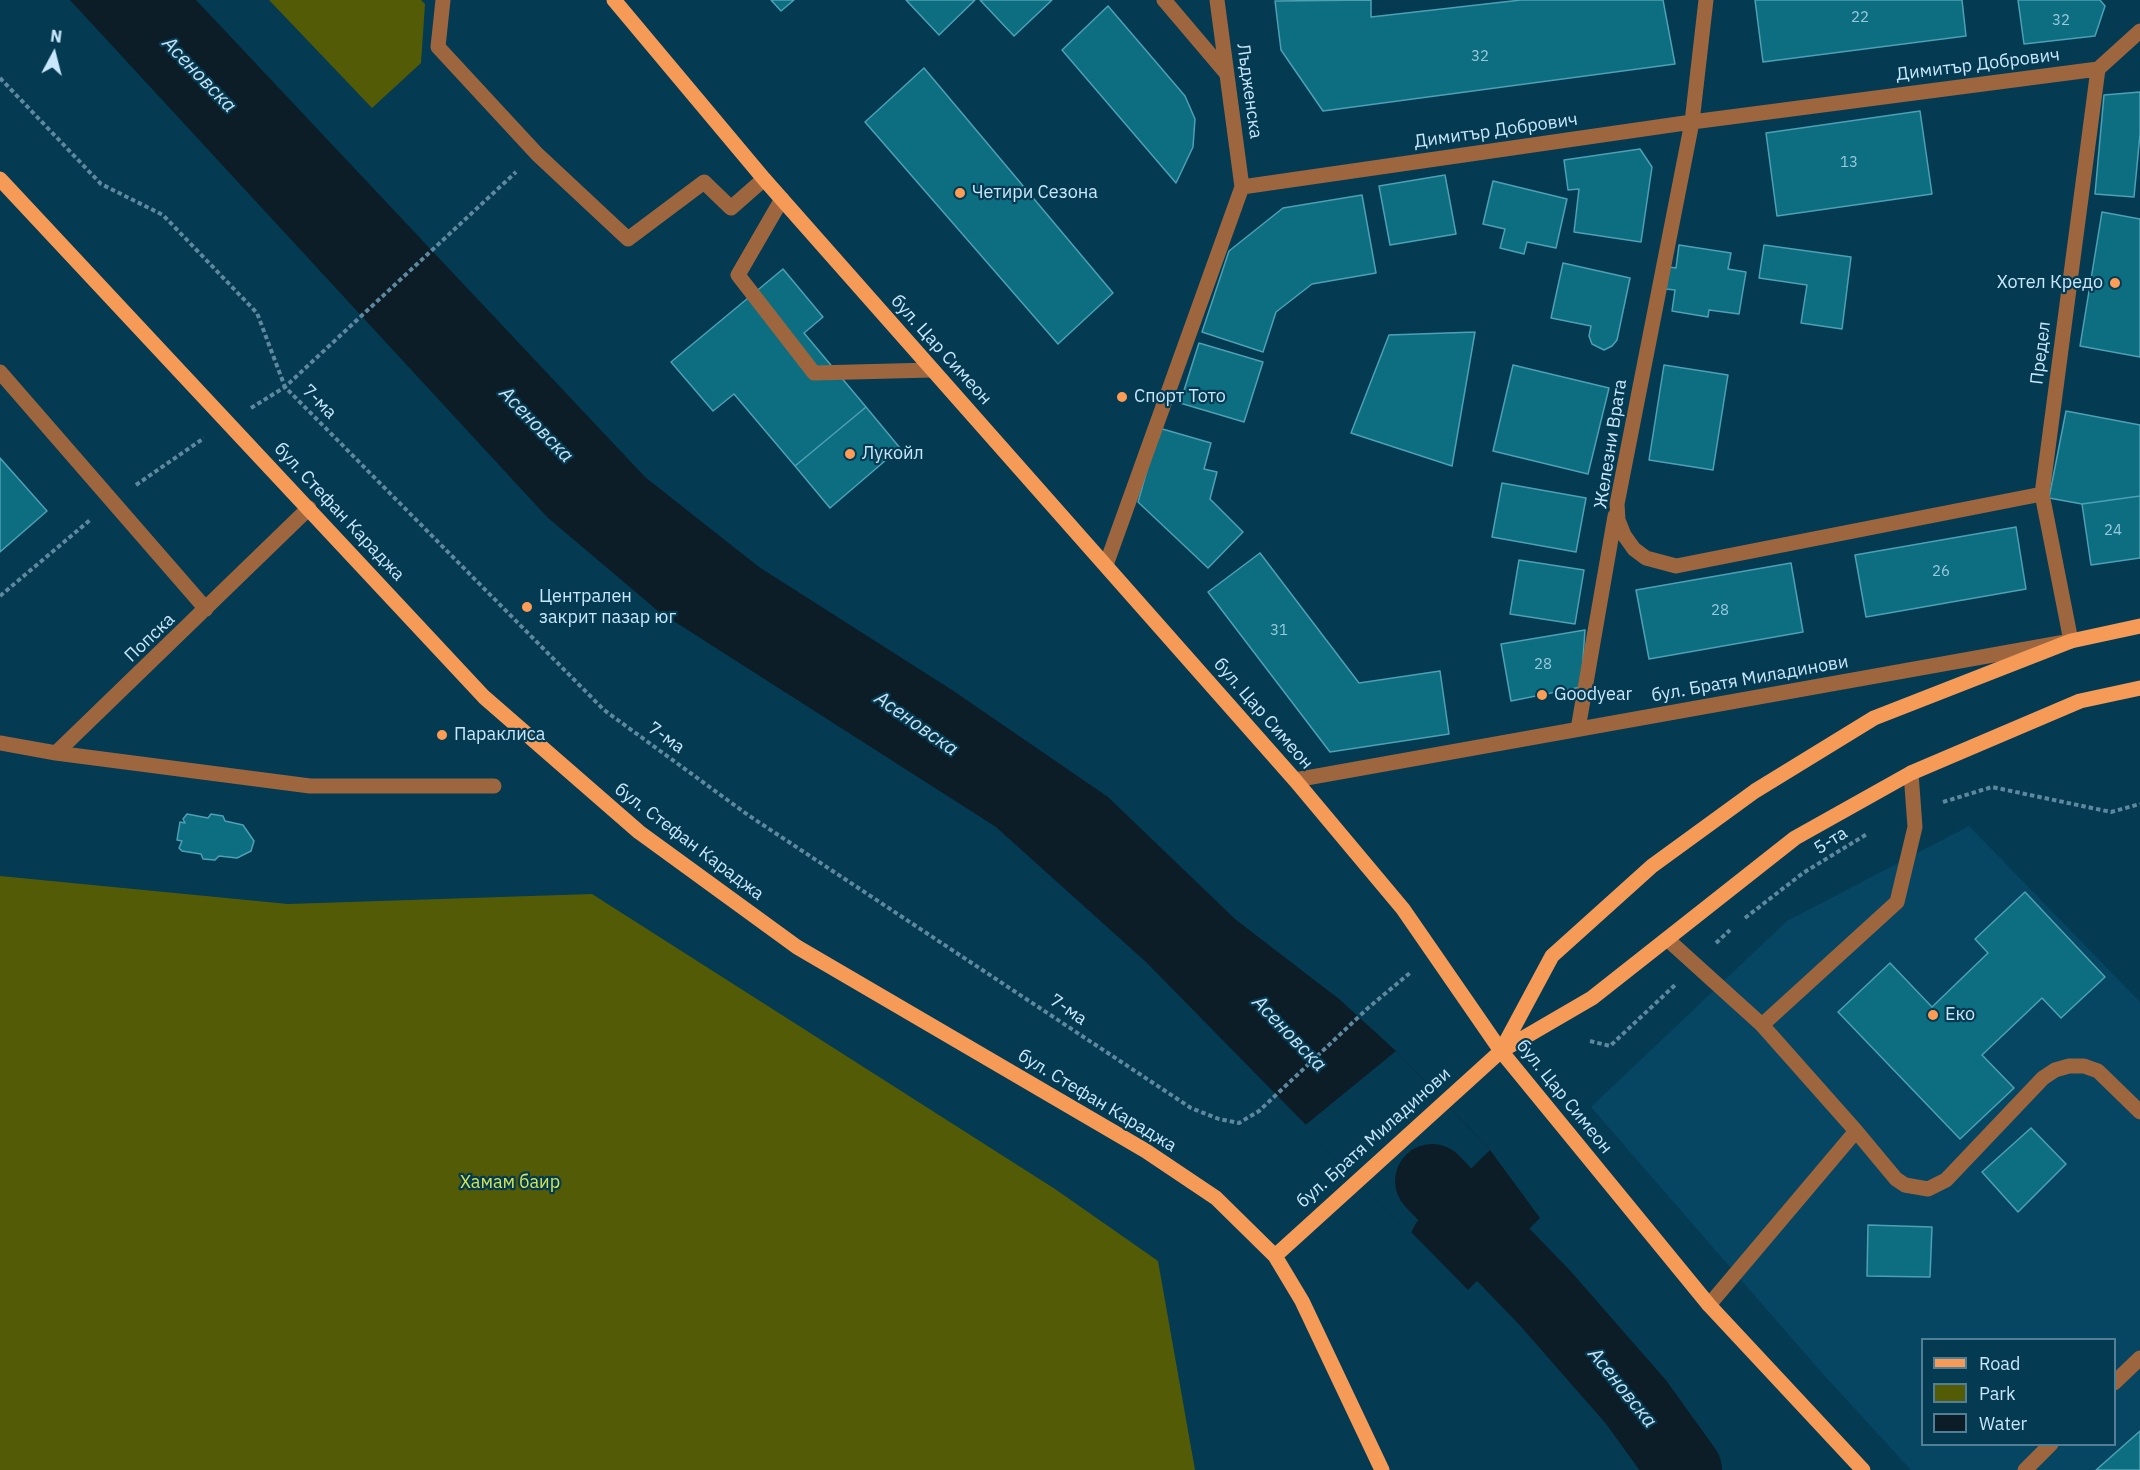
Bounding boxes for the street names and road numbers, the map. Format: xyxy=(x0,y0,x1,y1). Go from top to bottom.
street label: Лъдженска xyxy=(1232,42,1266,140)
street label: Димитър Добрович xyxy=(1895,44,2061,86)
street label: Димитър Добрович xyxy=(1413,109,1579,153)
street label: бул. Цар Симеон xyxy=(886,291,996,409)
street label: Предел xyxy=(2026,320,2056,386)
street label: Железни Врата xyxy=(1590,378,1632,510)
street label: 7-ма xyxy=(297,380,341,424)
street label: бул. Стефан Караджа xyxy=(269,438,409,586)
street label: Попска xyxy=(120,609,180,667)
street label: бул. Братя Миладинови xyxy=(1650,651,1850,707)
street label: бул. Цар Симеон xyxy=(1209,654,1317,774)
street label: 7-ма xyxy=(643,717,689,759)
street label: бул. Стефан Караджа xyxy=(610,779,768,905)
street label: 5-та xyxy=(1810,823,1852,859)
street label: 7-ма xyxy=(1045,990,1091,1030)
street label: бул. Цар Симеон xyxy=(1511,1036,1617,1158)
street label: бул. Стефан Караджа xyxy=(1014,1045,1180,1157)
street label: бул. Братя Миладинови xyxy=(1293,1063,1455,1213)

